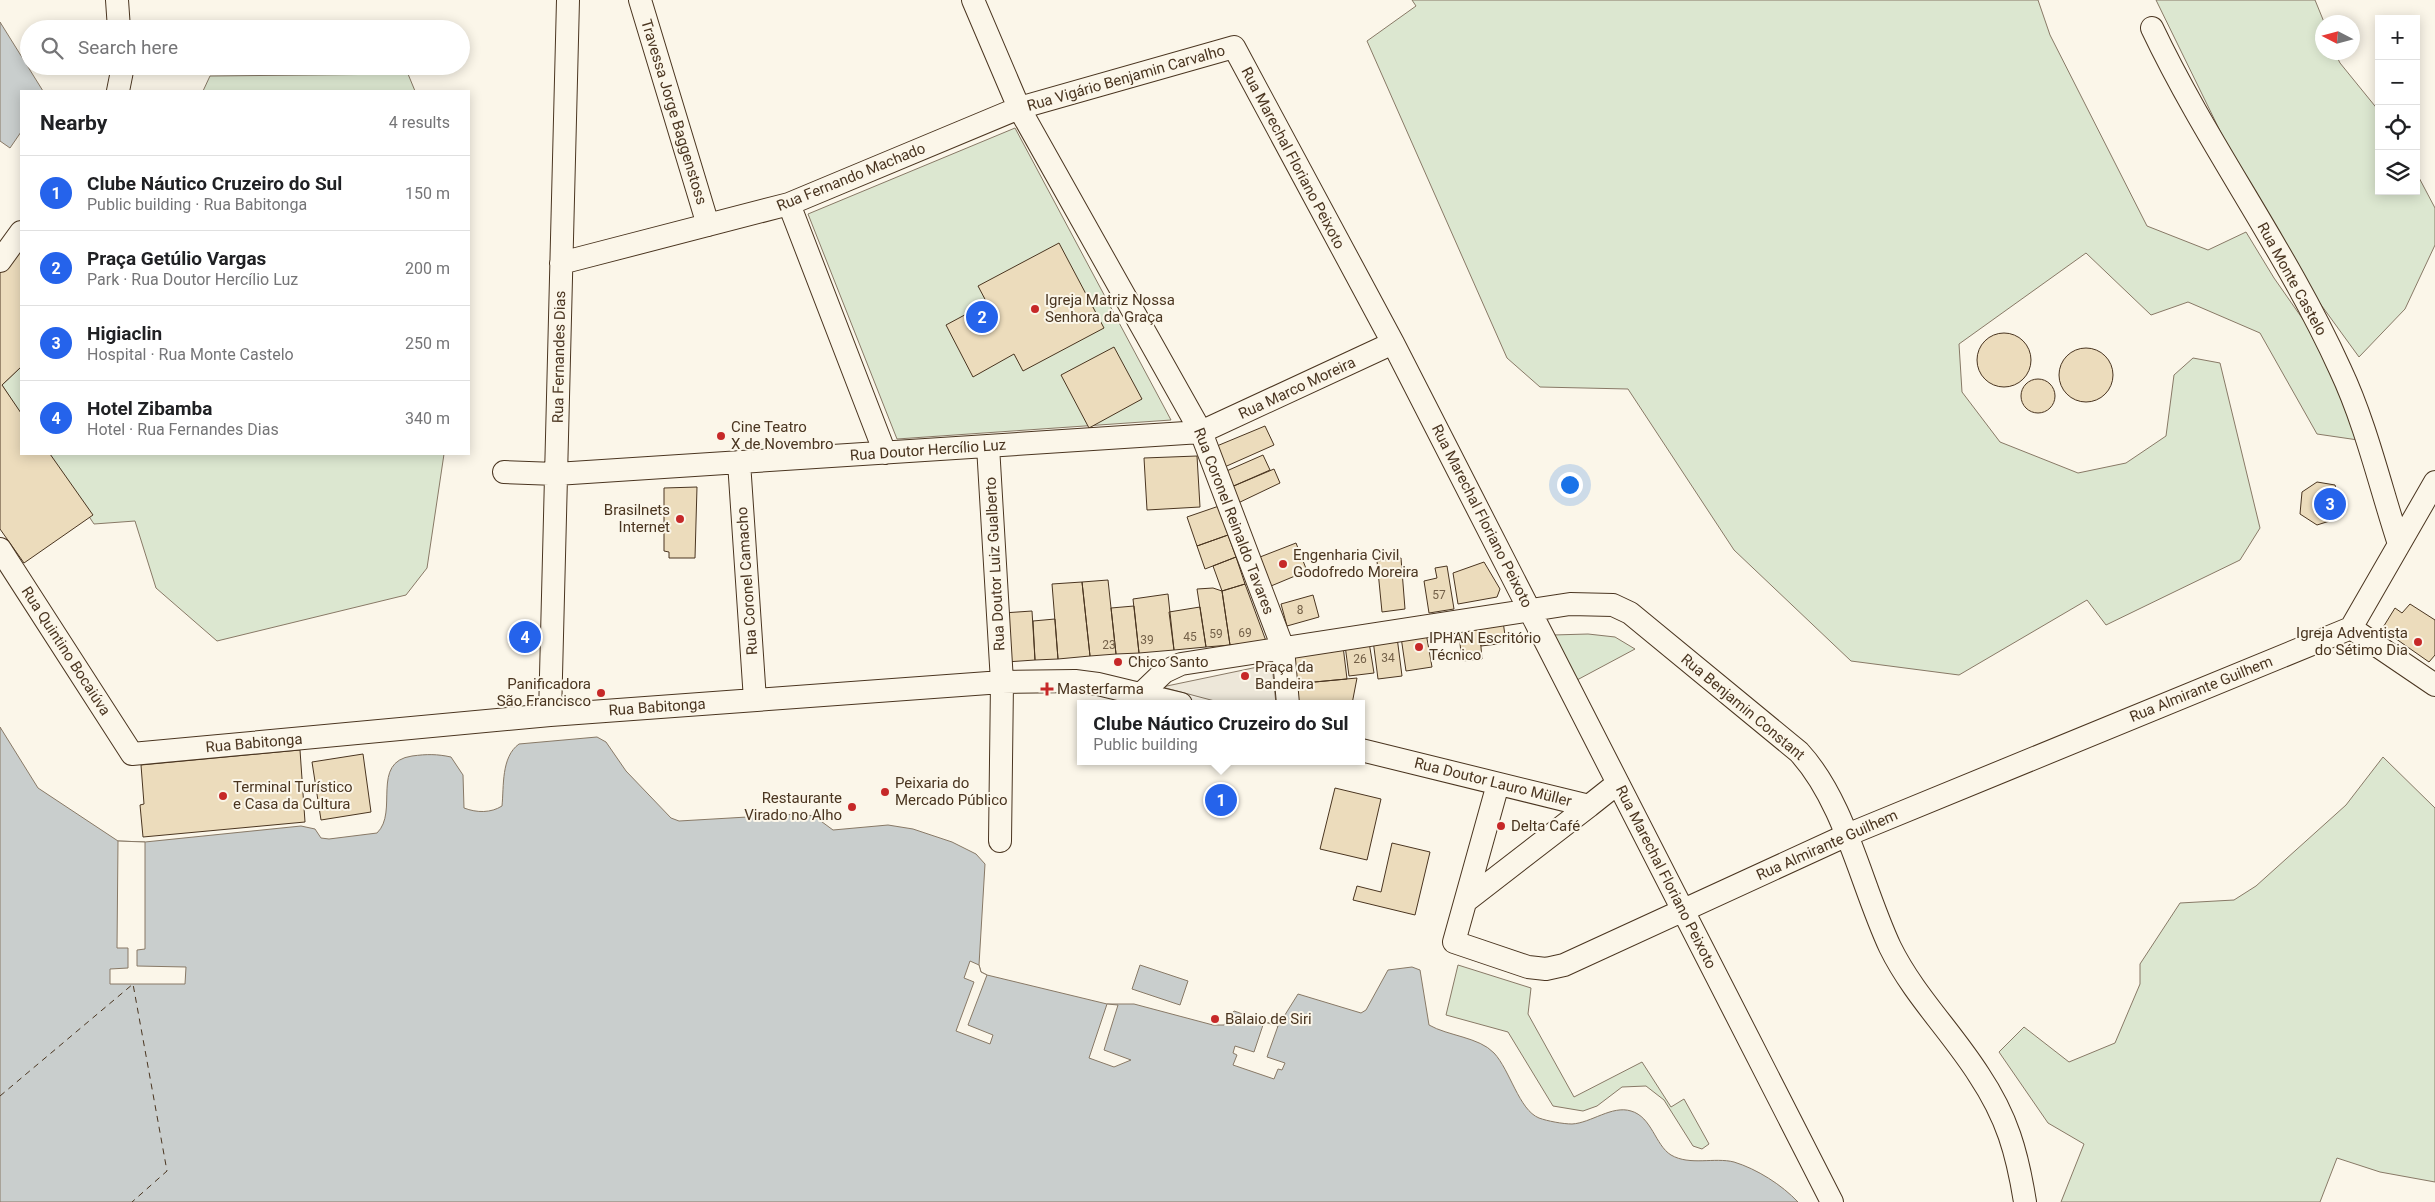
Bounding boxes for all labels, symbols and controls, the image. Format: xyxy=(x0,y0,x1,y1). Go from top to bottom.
north arrow xyxy=(2315,15,2360,60)
map controls xyxy=(2375,15,2420,195)
button: + xyxy=(2375,15,2420,60)
street label: Travessa Jorge Baggenstoss xyxy=(637,17,711,207)
search box xyxy=(20,20,470,75)
icon: search xyxy=(38,34,66,62)
text: Search here xyxy=(78,36,178,59)
street label: Rua Vigário Benjamin Carvalho xyxy=(1025,41,1227,115)
button: − xyxy=(2375,60,2420,105)
street label: Rua Marechal Floriano Peixoto xyxy=(1237,64,1349,252)
button: locate xyxy=(2375,105,2420,150)
text: Nearby xyxy=(40,111,107,135)
text: 4 results xyxy=(389,113,450,132)
street label: Rua Fernando Machado xyxy=(774,139,928,215)
button: layers xyxy=(2375,150,2420,195)
text: Clube Náutico Cruzeiro do Sul xyxy=(87,172,342,195)
text: 1 xyxy=(51,184,61,203)
text: 150 m xyxy=(405,184,450,203)
text: Public building · Rua Babitonga xyxy=(87,195,307,214)
street label: Rua Monte Castelo xyxy=(2253,219,2331,339)
text: Praça Getúlio Vargas xyxy=(87,247,266,270)
text: 2 xyxy=(51,259,61,278)
text: 200 m xyxy=(405,259,450,278)
text: Park · Rua Doutor Hercílio Luz xyxy=(87,270,298,289)
street label: Rua Fernandes Dias xyxy=(549,291,569,423)
place label: Igreja Matriz Nossa Senhora da Graça xyxy=(1045,291,1175,326)
pin: 2 xyxy=(966,298,998,336)
marker: Igreja Matriz Nossa Senhora da Graça xyxy=(1029,303,1041,315)
text: Higiaclin xyxy=(87,322,162,345)
text: 3 xyxy=(51,334,61,353)
text: 250 m xyxy=(405,334,450,353)
text: Hospital · Rua Monte Castelo xyxy=(87,345,294,364)
street label: Rua Marco Moreira xyxy=(1236,353,1358,423)
text: Hotel Zibamba xyxy=(87,397,212,420)
text: 4 xyxy=(51,409,61,428)
text: 340 m xyxy=(405,409,450,428)
place label: Cine Teatro X de Novembro xyxy=(731,418,834,453)
text: Hotel · Rua Fernandes Dias xyxy=(87,420,279,439)
street label: Rua Marechal Floriano Peixoto xyxy=(1428,421,1536,611)
street label: Rua Coronel Reinaldo Tavares xyxy=(1190,425,1278,617)
marker: Cine Teatro X de Novembro xyxy=(715,430,727,442)
street label: Rua Doutor Hercílio Luz xyxy=(849,436,1007,464)
your location xyxy=(1557,472,1583,498)
street label: Rua Doutor Luiz Gualberto xyxy=(981,476,1009,652)
pin: 3 xyxy=(2314,485,2346,523)
place label: Brasilnets Internet xyxy=(604,501,670,536)
street label: Rua Coronel Camacho xyxy=(733,506,761,656)
marker: Brasilnets Internet xyxy=(674,513,686,525)
place label: Engenharia Civil Godofredo Moreira xyxy=(1293,546,1419,581)
marker: Engenharia Civil Godofredo Moreira xyxy=(1277,558,1289,570)
street label: Rua Quintino Bocaiúva xyxy=(18,583,114,719)
house number: 57 xyxy=(1432,588,1446,602)
house number: 8 xyxy=(1297,603,1304,617)
pin: 4 xyxy=(509,618,541,656)
place label: Igreja Adventista do Sétimo Dia xyxy=(2296,624,2408,659)
house number: 69 xyxy=(1238,626,1252,640)
house number: 59 xyxy=(1209,627,1223,641)
place label: IPHAN Escritório Técnico xyxy=(1429,629,1541,664)
house number: 45 xyxy=(1183,630,1197,644)
house number: 39 xyxy=(1140,633,1154,647)
marker: Igreja Adventista do Sétimo Dia xyxy=(2412,636,2424,648)
house number: 23 xyxy=(1102,638,1116,652)
marker: IPHAN Escritório Técnico xyxy=(1413,641,1425,653)
street label: Rua Benjamin Constant xyxy=(1677,650,1809,764)
house number: 34 xyxy=(1381,651,1395,665)
house number: 26 xyxy=(1353,652,1367,666)
street label: Rua Almirante Guilhem xyxy=(2127,652,2275,726)
place label: Chico Santo xyxy=(1128,653,1208,671)
marker: Chico Santo xyxy=(1112,656,1124,668)
place label: Praça da Bandeira xyxy=(1255,658,1314,693)
marker: Praça da Bandeira xyxy=(1239,670,1251,682)
place label: Panificadora São Francisco xyxy=(497,675,591,710)
place label: Masterfarma xyxy=(1057,680,1144,698)
marker: Masterfarma xyxy=(1041,683,1053,695)
marker: Panificadora São Francisco xyxy=(595,687,607,699)
street label: Rua Babitonga xyxy=(608,695,706,719)
popup xyxy=(1077,700,1365,765)
text: Clube Náutico Cruzeiro do Sul xyxy=(1093,712,1349,735)
street label: Rua Babitonga xyxy=(205,730,303,756)
text: Public building xyxy=(1093,735,1198,754)
street label: Rua Doutor Lauro Müller xyxy=(1412,754,1574,810)
place label: Peixaria do Mercado Público xyxy=(895,774,1008,809)
place label: Terminal Turístico e Casa da Cultura xyxy=(233,778,353,813)
pin: 1 xyxy=(1205,781,1237,819)
street label: Rua Marechal Floriano Peixoto xyxy=(1612,782,1720,972)
marker: Peixaria do Mercado Público xyxy=(879,786,891,798)
place label: Restaurante Virado no Alho xyxy=(744,789,842,824)
marker: Terminal Turístico e Casa da Cultura xyxy=(217,790,229,802)
marker: Restaurante Virado no Alho xyxy=(846,801,858,813)
street label: Rua Almirante Guilhem xyxy=(1754,806,1900,884)
place label: Delta Café xyxy=(1511,817,1580,835)
marker: Delta Café xyxy=(1495,820,1507,832)
place label: Balaio de Siri xyxy=(1225,1010,1312,1028)
marker: Balaio de Siri xyxy=(1209,1013,1221,1025)

